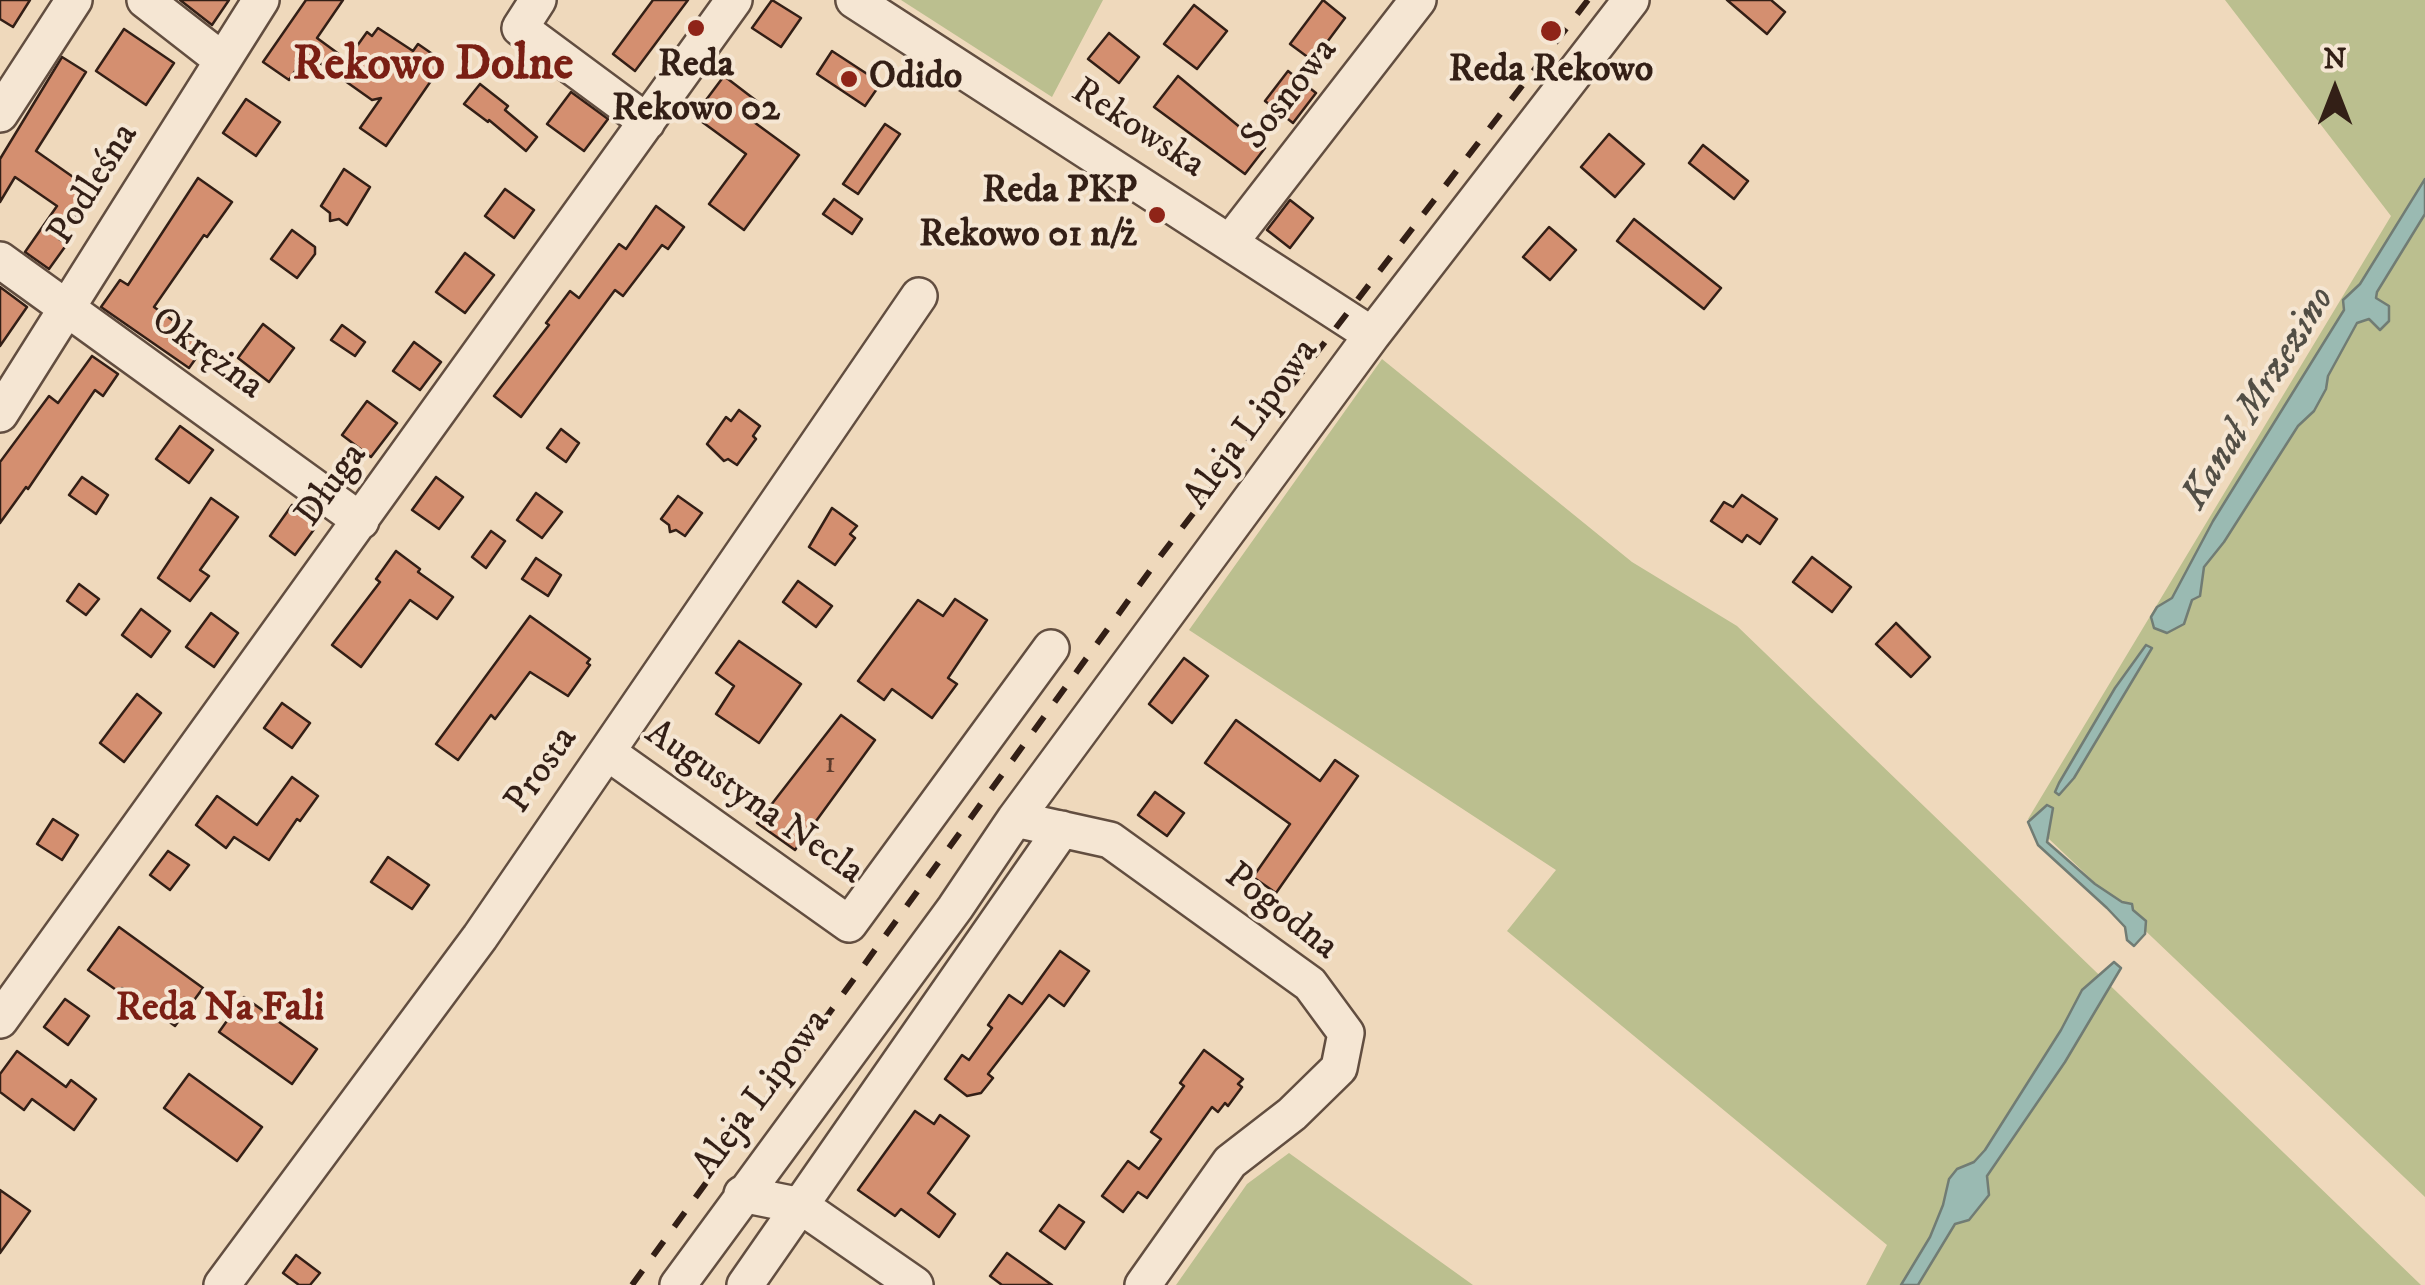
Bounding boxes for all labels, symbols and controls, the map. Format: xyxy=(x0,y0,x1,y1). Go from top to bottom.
marker: Reda Rekowo 02 xyxy=(685,17,707,39)
marker: Reda Rekowo xyxy=(1538,18,1564,44)
street label: Sosnowa xyxy=(1233,30,1349,160)
district label: Rekowo Dolne xyxy=(293,39,573,97)
north arrow xyxy=(2285,40,2385,140)
text: N xyxy=(2324,42,2346,77)
place label: Reda Rekowo 02 xyxy=(612,44,780,133)
place label: Reda Rekowo xyxy=(1449,49,1653,95)
place label: Odido xyxy=(869,56,962,102)
marker: Odido xyxy=(838,68,860,90)
street label: Rekowska xyxy=(1062,70,1212,190)
street label: Podleśna xyxy=(40,116,150,254)
place label: Reda PKP Rekowo 01 n/ż xyxy=(919,170,1137,260)
marker: Reda PKP Rekowo 01 n/ż xyxy=(1146,204,1168,226)
water label: Kanał Mrzezino xyxy=(2173,279,2347,519)
street label: Okrężna xyxy=(141,299,271,411)
street label: Aleja Lipowa xyxy=(1176,331,1330,519)
street label: Długa xyxy=(287,435,379,537)
street label: Augustyna Necla xyxy=(635,712,871,896)
street label: Prosta xyxy=(497,719,589,823)
house number: 1 xyxy=(824,746,836,784)
street label: Pogodna xyxy=(1214,854,1346,972)
district label: Reda Na Fali xyxy=(116,987,324,1035)
street label: Aleja Lipowa xyxy=(685,1002,841,1188)

